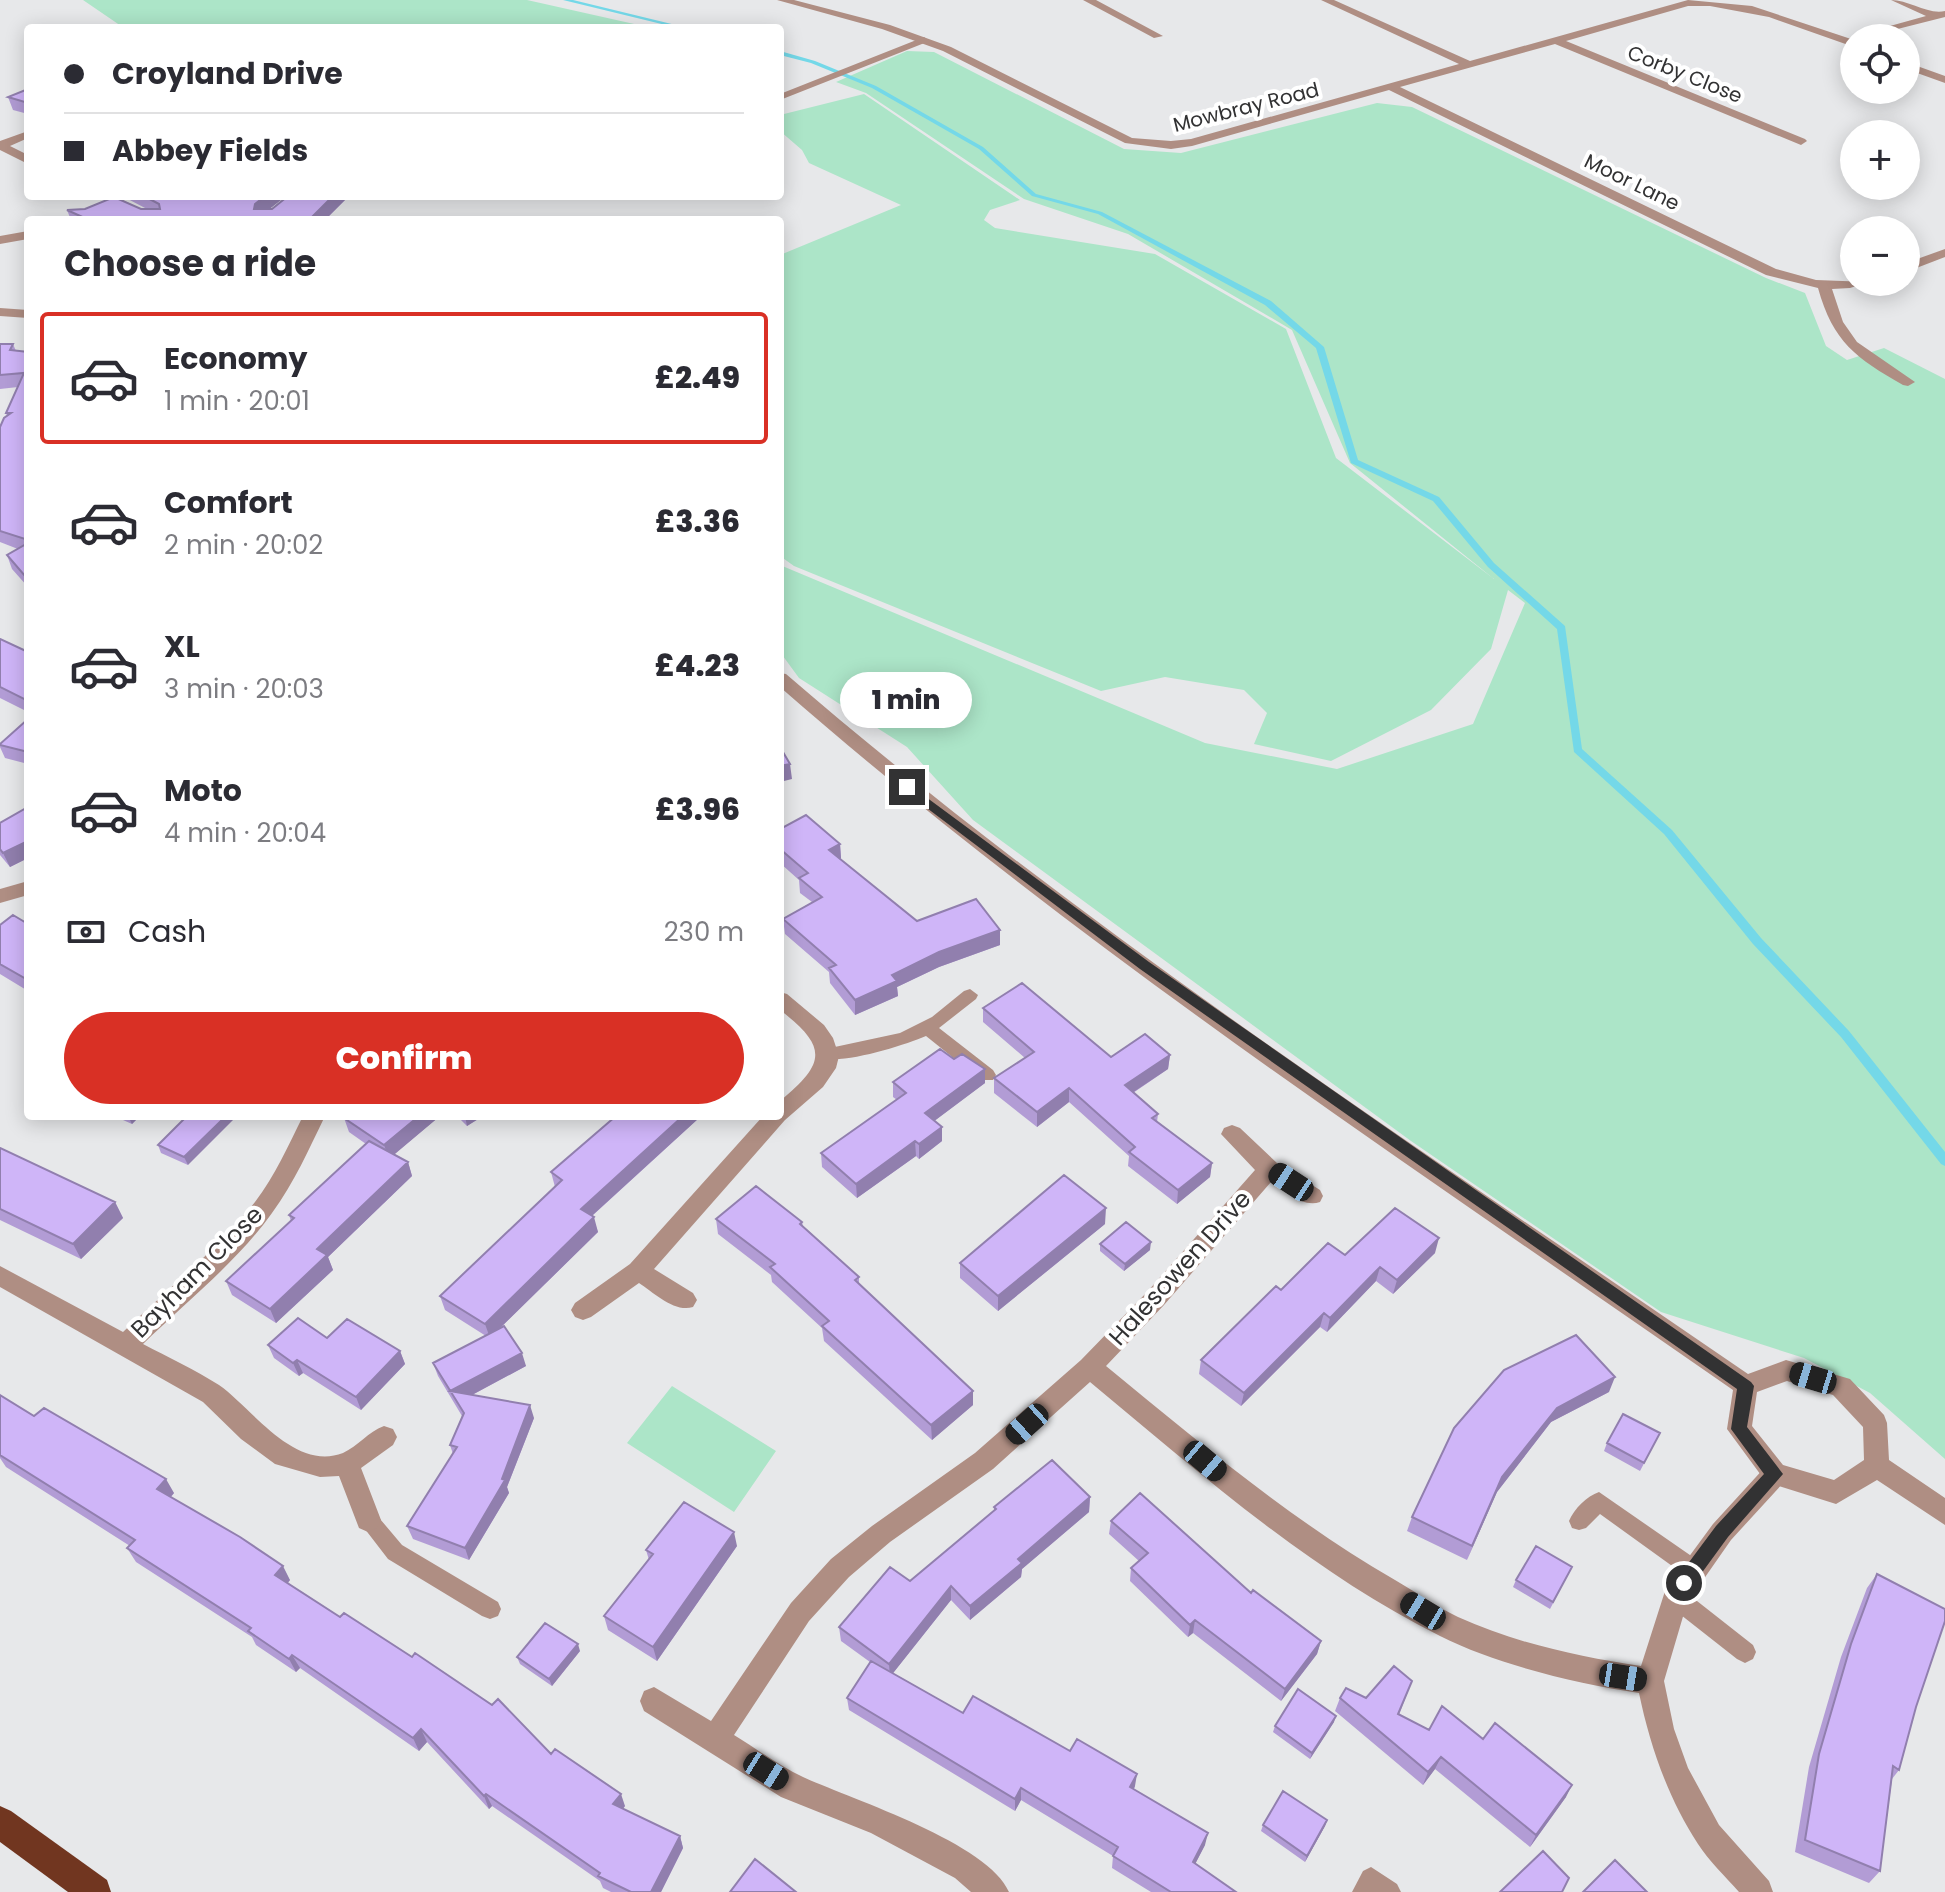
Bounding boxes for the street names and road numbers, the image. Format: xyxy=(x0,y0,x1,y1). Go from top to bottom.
street label: Corby Close xyxy=(1623,38,1747,110)
street label: Mowbray Road xyxy=(1170,75,1322,139)
street label: Moor Lane xyxy=(1580,147,1684,217)
street label: Halesowen Drive xyxy=(1101,1183,1258,1352)
street label: Bayham Close xyxy=(123,1198,270,1345)

